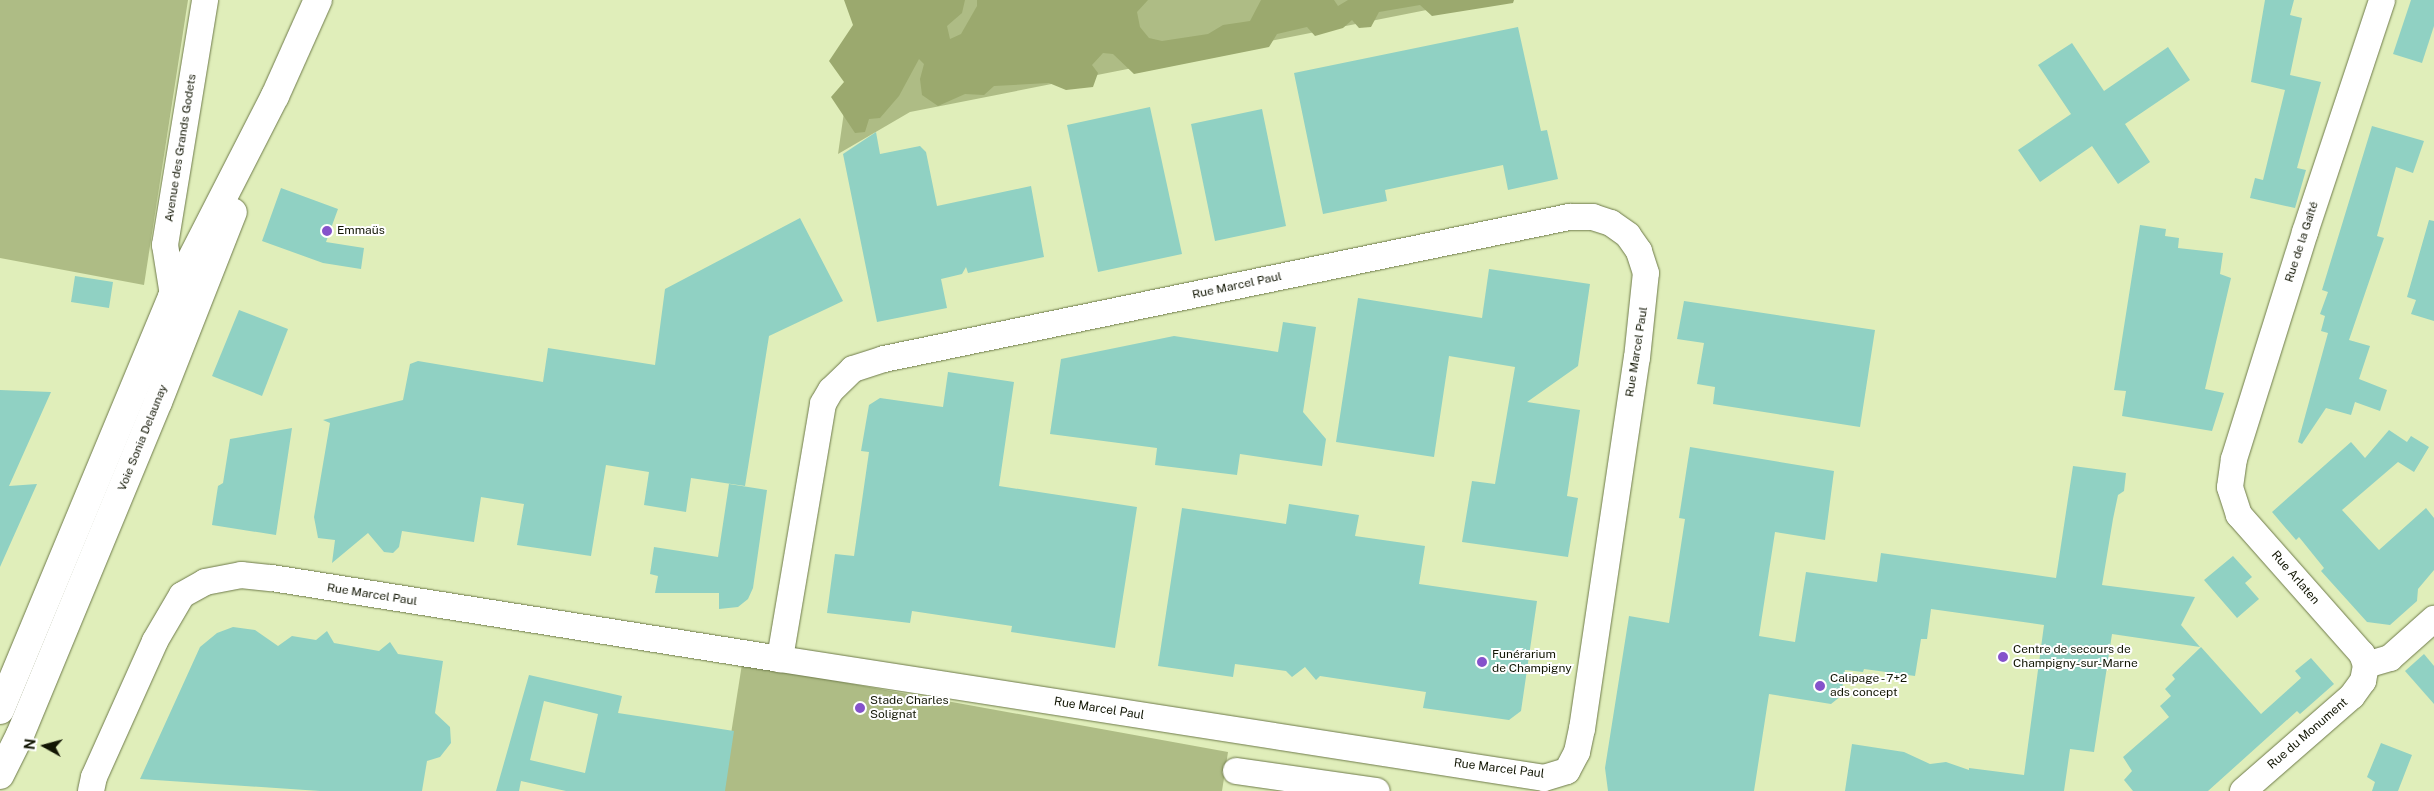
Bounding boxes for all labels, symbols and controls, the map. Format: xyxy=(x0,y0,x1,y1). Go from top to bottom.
street label: Avenue des Grands Godets xyxy=(162,73,200,223)
street label: Rue de la Gaîté xyxy=(2282,200,2322,284)
place label: Emmaüs xyxy=(337,224,385,238)
marker: Emmaüs xyxy=(321,225,333,237)
street label: Rue Marcel Paul xyxy=(1191,269,1283,303)
street label: Rue Marcel Paul xyxy=(1623,306,1651,398)
street label: Voie Sonia Delaunay xyxy=(115,383,171,493)
street label: Rue Arlaten xyxy=(2268,548,2322,608)
street label: Rue Marcel Paul xyxy=(326,581,418,609)
place label: Centre de secours de Champigny-sur-Marne xyxy=(2013,643,2138,671)
place label: Funérarium de Champigny xyxy=(1492,648,1572,676)
marker: Centre de secours de Champigny-sur-Marne xyxy=(1997,651,2009,663)
marker: Funérarium de Champigny xyxy=(1476,656,1488,668)
place label: Calipage - 7+2 ads concept xyxy=(1830,672,1911,700)
marker: Calipage - 7+2 ads concept xyxy=(1814,680,1826,692)
place label: Stade Charles Solignat xyxy=(870,694,949,722)
street label: Rue Marcel Paul xyxy=(1053,695,1145,723)
street label: Rue du Monument xyxy=(2265,695,2351,773)
marker: Stade Charles Solignat xyxy=(854,702,866,714)
north arrow xyxy=(20,721,70,771)
text: N xyxy=(22,738,39,751)
street label: Rue Marcel Paul xyxy=(1453,756,1545,782)

